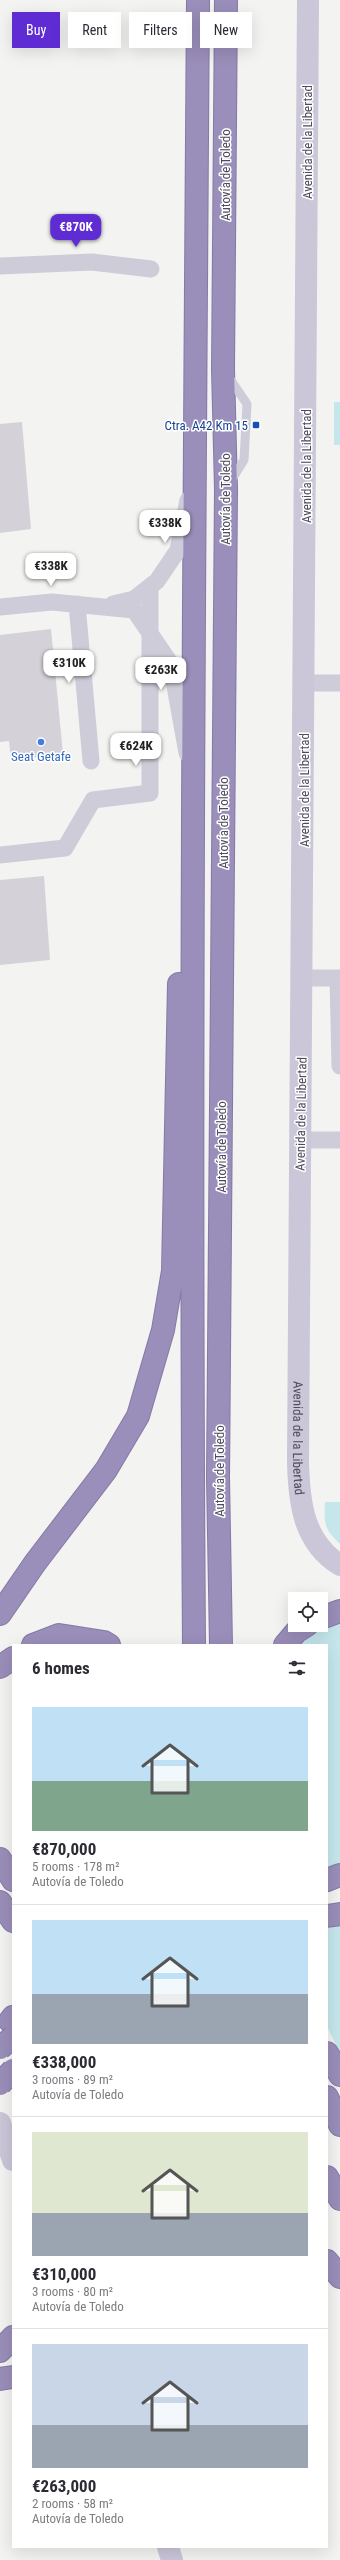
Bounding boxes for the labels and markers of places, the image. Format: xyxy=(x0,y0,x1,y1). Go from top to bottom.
pin: €870K xyxy=(48,214,104,248)
place label: Ctra. A42 Km 15 xyxy=(165,418,248,433)
marker: Ctra. A42 Km 15 xyxy=(251,420,261,430)
pin: €338K xyxy=(137,510,193,544)
pin: €338K xyxy=(23,553,79,587)
pin: €310K xyxy=(41,650,97,684)
pin: €263K xyxy=(133,657,189,691)
pin: €624K xyxy=(108,733,164,767)
marker: Seat Getafe xyxy=(36,737,46,747)
place label: Seat Getafe xyxy=(11,749,71,764)

